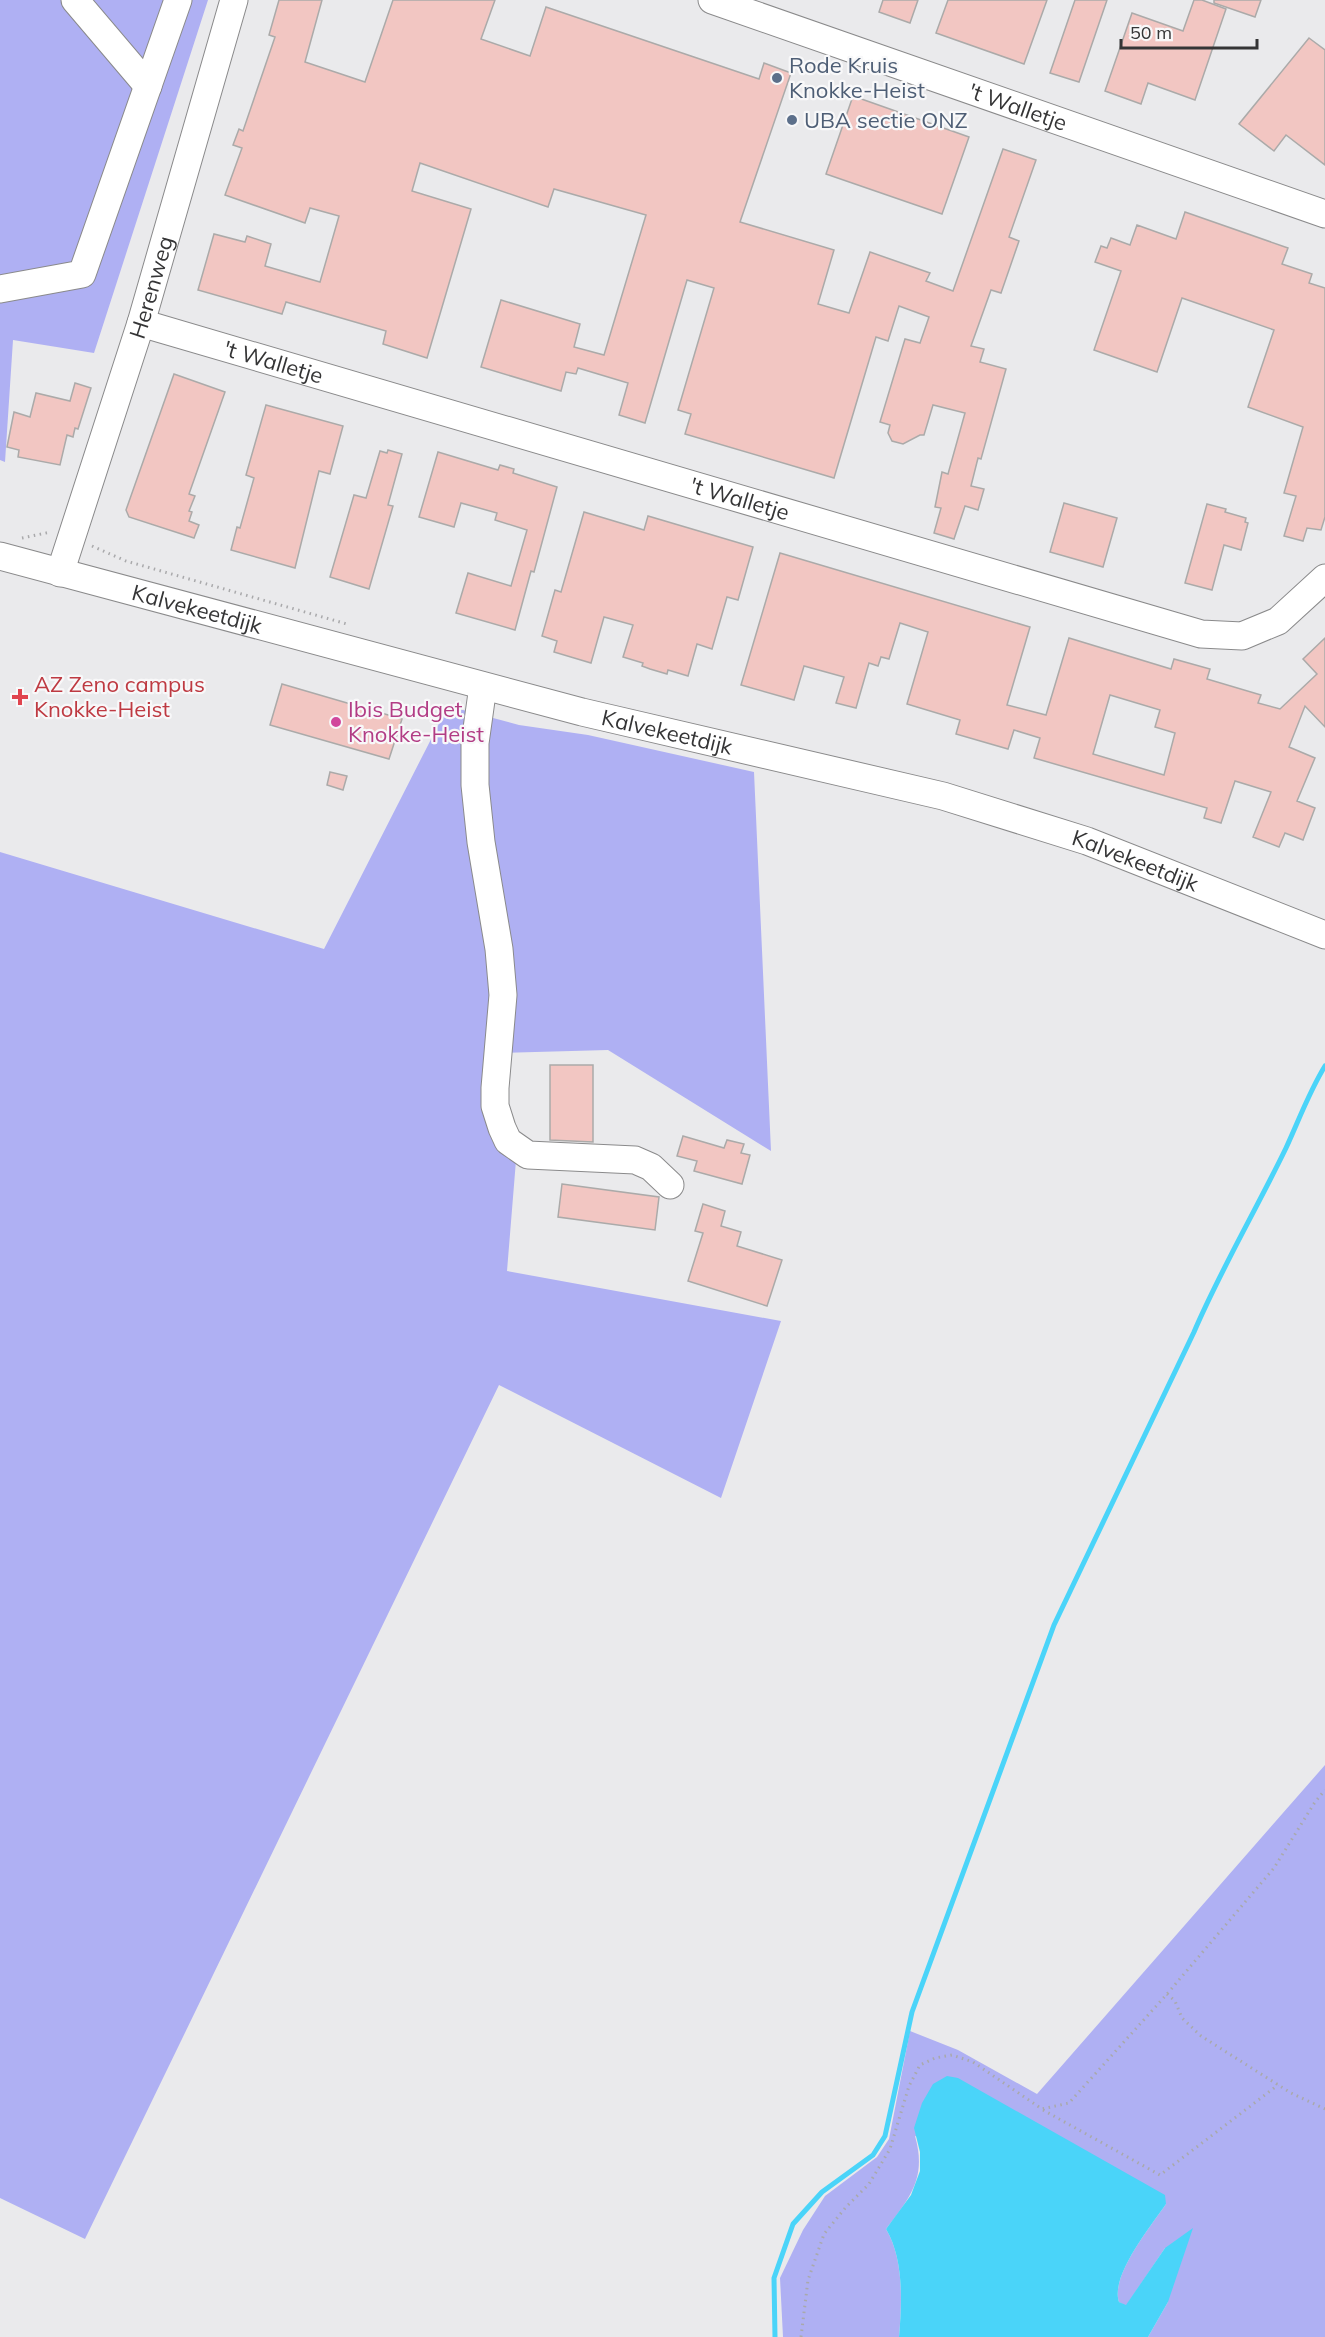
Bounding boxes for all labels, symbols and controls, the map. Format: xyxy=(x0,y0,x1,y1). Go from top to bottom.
scale bar xyxy=(1121,12,1258,50)
text: 50 m xyxy=(1130,21,1172,44)
place label: Rode Kruis Knokke-Heist xyxy=(789,51,925,104)
marker: Rode Kruis Knokke-Heist xyxy=(770,71,784,85)
street label: 't Walletje xyxy=(965,77,1071,137)
place label: UBA sectie ONZ xyxy=(804,106,968,134)
marker: UBA sectie ONZ xyxy=(785,113,799,127)
street label: Herenweg xyxy=(123,233,179,342)
street label: 't Walletje xyxy=(220,334,326,390)
street label: 't Walletje xyxy=(687,471,793,526)
street label: Kalvekeetdijk xyxy=(129,578,266,640)
place label: AZ Zeno campus Knokke-Heist xyxy=(34,670,205,723)
marker: AZ Zeno campus Knokke-Heist xyxy=(11,688,29,706)
place label: Ibis Budget Knokke-Heist xyxy=(348,695,484,748)
street label: Kalvekeetdijk xyxy=(599,703,736,761)
marker: Ibis Budget Knokke-Heist xyxy=(329,715,343,729)
street label: Kalvekeetdijk xyxy=(1069,823,1203,898)

